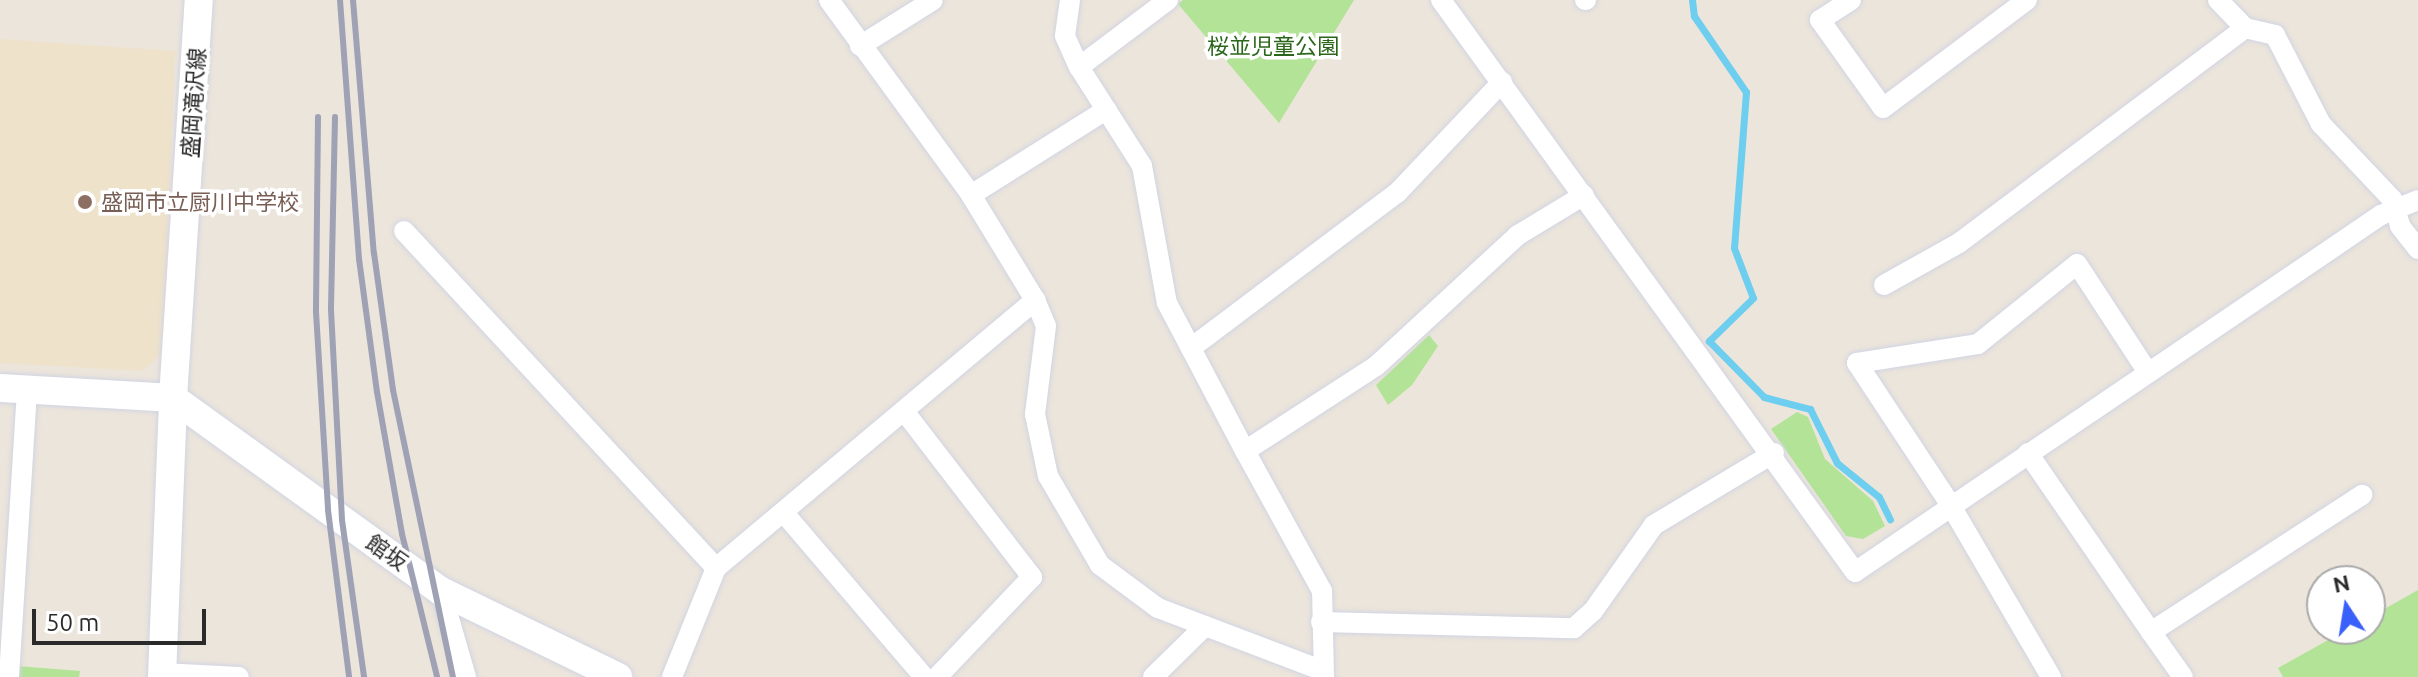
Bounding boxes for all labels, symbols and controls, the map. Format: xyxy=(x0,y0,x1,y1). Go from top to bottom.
park label: 桜並児童公園 xyxy=(1207,33,1339,59)
street label: 盛岡滝沢線 xyxy=(176,47,210,159)
place label: 盛岡市立厨川中学校 xyxy=(101,189,299,215)
marker: 盛岡市立厨川中学校 xyxy=(76,193,94,211)
street label: 館坂 xyxy=(361,529,413,575)
north arrow xyxy=(2306,565,2386,645)
text: N xyxy=(2331,569,2352,597)
scale bar xyxy=(36,593,210,643)
text: 50 m xyxy=(46,609,99,636)

